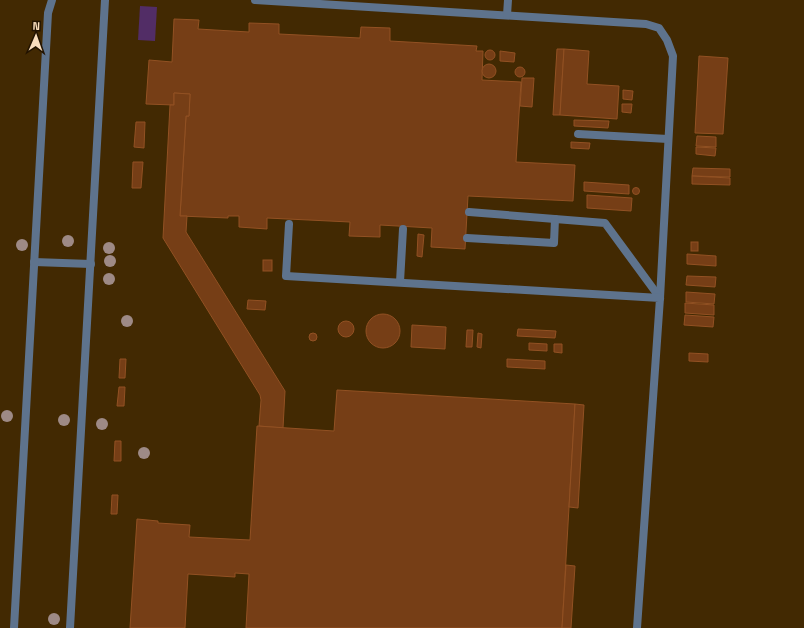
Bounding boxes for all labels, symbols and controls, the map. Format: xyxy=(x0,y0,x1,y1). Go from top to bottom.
north arrow xyxy=(16,16,56,56)
text: N xyxy=(32,19,40,33)

